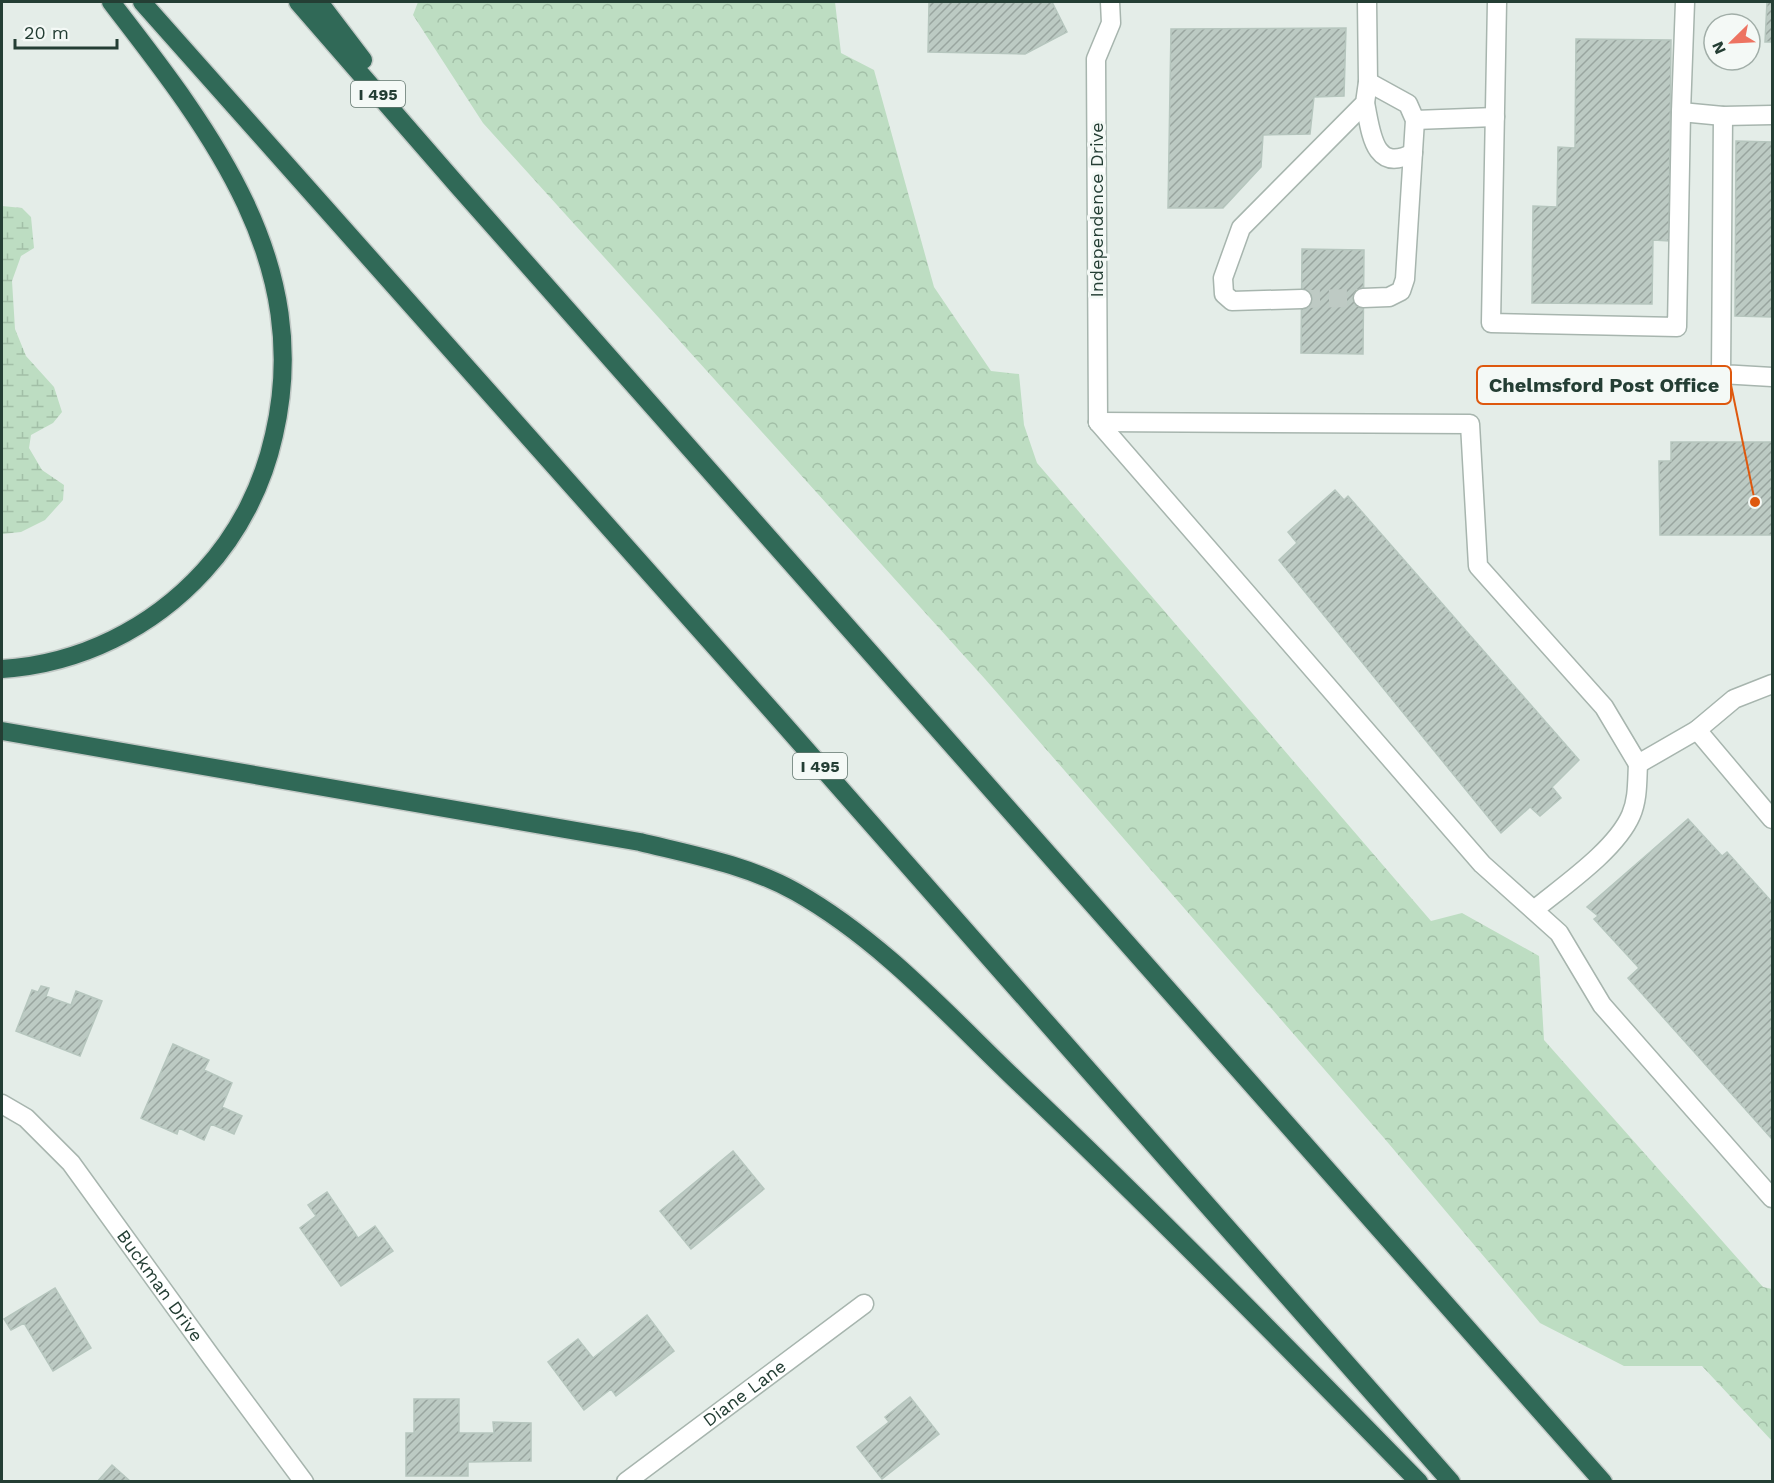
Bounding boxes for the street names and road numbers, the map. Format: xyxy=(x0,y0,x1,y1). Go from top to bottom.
road number: I 495 xyxy=(351,81,405,107)
street label: Independence Drive xyxy=(1086,122,1107,298)
road number: I 495 xyxy=(793,753,847,779)
street label: Buckman Drive xyxy=(113,1226,208,1345)
street label: Diane Lane xyxy=(699,1355,790,1431)

